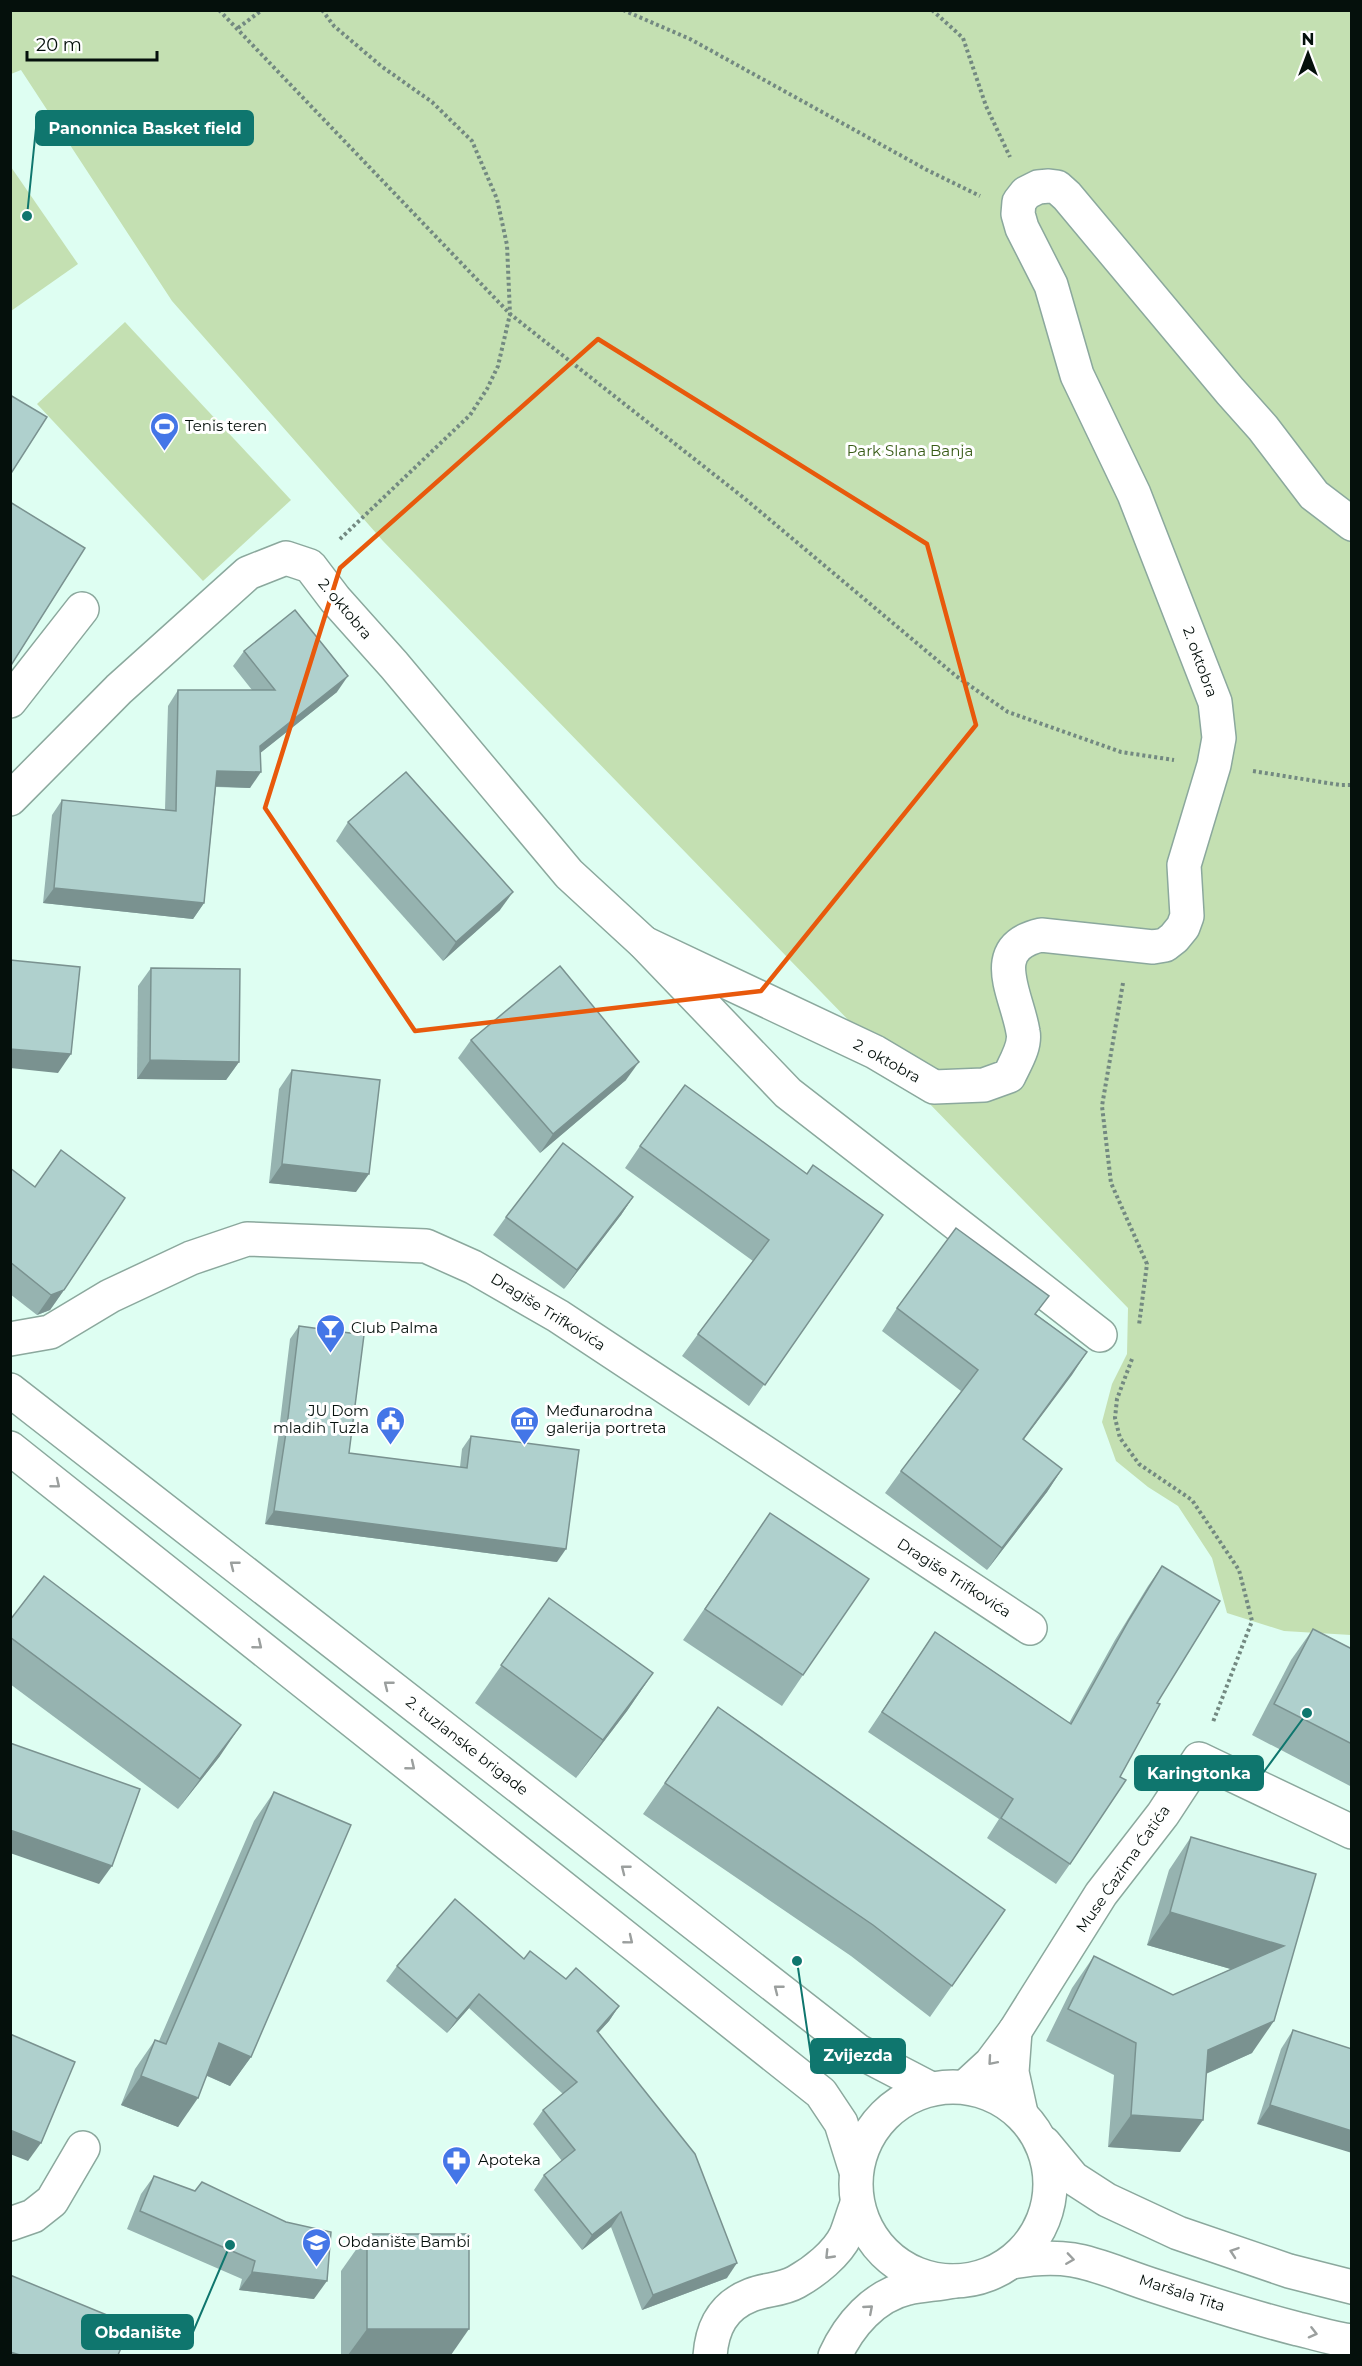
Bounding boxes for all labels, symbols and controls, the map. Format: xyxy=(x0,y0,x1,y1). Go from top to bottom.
scale bar xyxy=(27,24,158,62)
north arrow xyxy=(1278,24,1338,84)
text: N xyxy=(1302,30,1314,49)
text: 20 m xyxy=(36,34,82,56)
callout: Panonnica Basket field xyxy=(36,111,253,145)
text: Panonnica Basket field xyxy=(48,119,242,138)
sports icon: Tenis teren xyxy=(148,410,180,452)
place label: Tenis teren xyxy=(185,416,267,435)
park label: Park Slana Banja xyxy=(847,441,973,460)
street label: 2. oktobra xyxy=(314,574,376,643)
street label: 2. oktobra xyxy=(1179,624,1222,700)
street label: 2. oktobra xyxy=(850,1034,924,1087)
street label: Dragiše Trifkovića xyxy=(487,1269,609,1355)
bar icon: Club Palma xyxy=(314,1312,346,1354)
place label: Club Palma xyxy=(351,1318,438,1337)
place label: JU Dom mladih Tuzla xyxy=(273,1401,369,1437)
place label: Međunarodna galerija portreta xyxy=(546,1401,666,1437)
public building icon: JU Dom mladih Tuzla xyxy=(374,1404,406,1446)
museum icon: Međunarodna galerija portreta xyxy=(509,1404,541,1446)
one-way arrow xyxy=(49,1477,60,1488)
street label: Dragiše Trifkovića xyxy=(894,1534,1015,1621)
one-way arrow xyxy=(230,1561,241,1572)
one-way arrow xyxy=(251,1637,262,1648)
one-way arrow xyxy=(384,1681,395,1692)
street label: 2. tuzlanske brigade xyxy=(402,1692,532,1799)
callout: Karingtonka xyxy=(1135,1756,1263,1790)
one-way arrow xyxy=(404,1759,415,1770)
text: Karingtonka xyxy=(1147,1764,1251,1783)
street label: Muse Ćazima Ćatića xyxy=(1071,1801,1174,1936)
one-way arrow xyxy=(620,1866,631,1877)
one-way arrow xyxy=(622,1933,633,1944)
one-way arrow xyxy=(774,1986,785,1997)
callout: Zvijezda xyxy=(811,2039,905,2073)
text: Zvijezda xyxy=(823,2046,893,2065)
one-way arrow xyxy=(988,2054,999,2065)
pharmacy icon: Apoteka xyxy=(441,2144,473,2186)
place label: Apoteka xyxy=(478,2150,541,2169)
school or university icon: Obdanište Bambi xyxy=(301,2226,333,2268)
place label: Obdanište Bambi xyxy=(338,2232,470,2251)
one-way arrow xyxy=(1229,2247,1240,2260)
one-way arrow xyxy=(825,2248,836,2258)
one-way arrow xyxy=(1065,2252,1074,2264)
street label: Maršala Tita xyxy=(1137,2270,1228,2315)
one-way arrow xyxy=(862,2305,873,2316)
callout: Obdanište xyxy=(82,2315,193,2349)
text: Obdanište xyxy=(95,2323,181,2342)
one-way arrow xyxy=(1308,2325,1318,2338)

